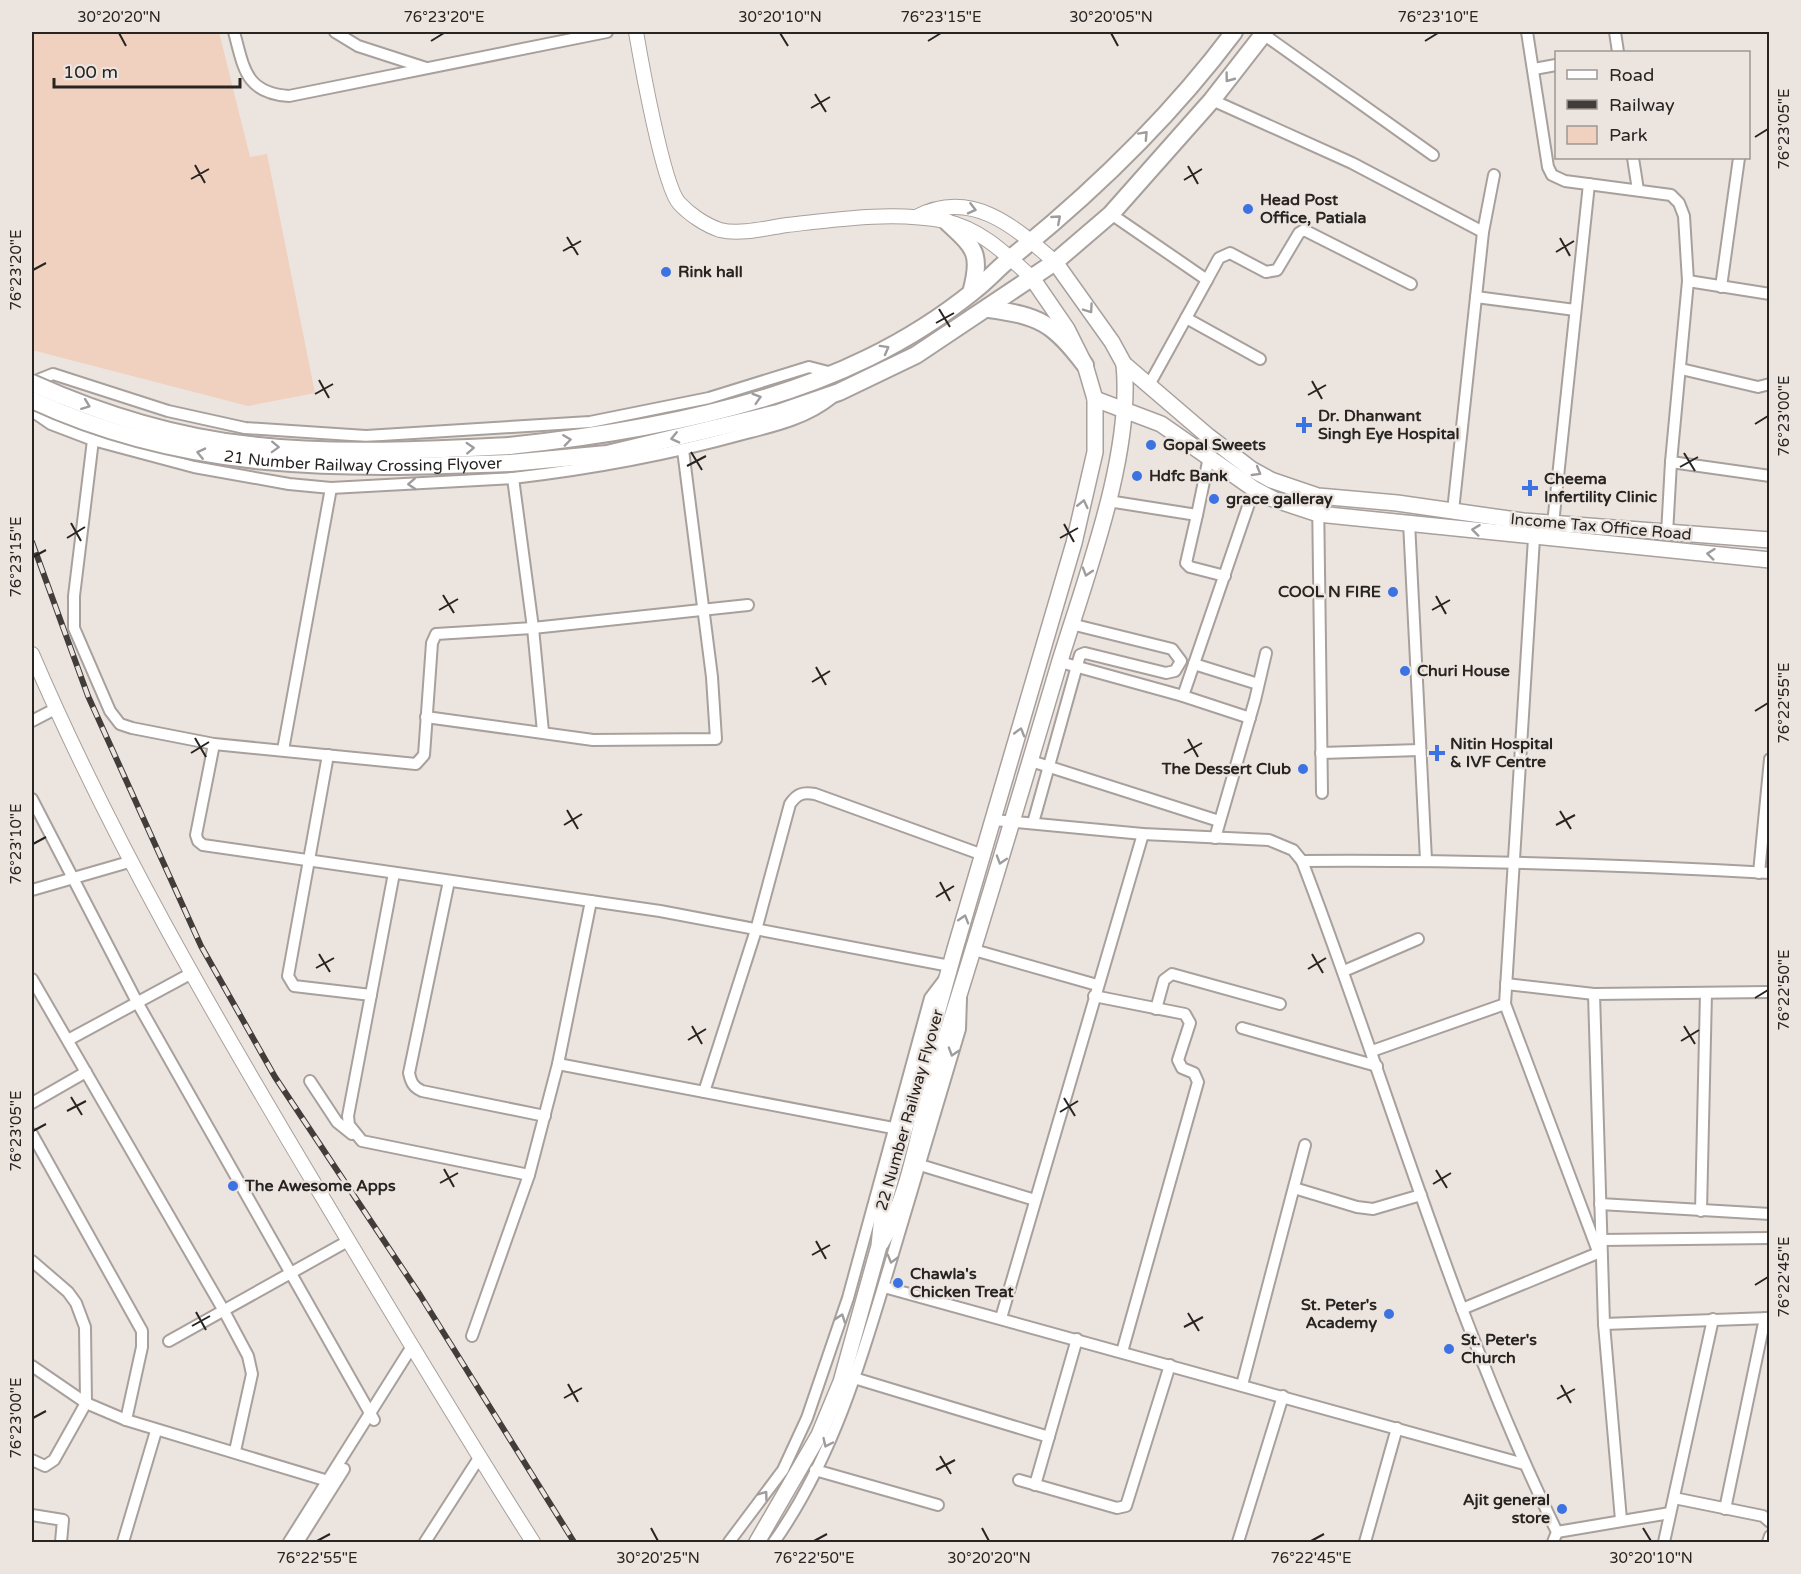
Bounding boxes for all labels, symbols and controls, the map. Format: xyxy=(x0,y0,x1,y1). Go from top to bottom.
text: 30°20'20"N xyxy=(77,8,161,26)
text: 76°23'20"E xyxy=(403,8,485,26)
text: 30°20'10"N xyxy=(738,8,822,26)
text: 76°23'15"E xyxy=(900,8,982,26)
text: 30°20'05"N xyxy=(1069,8,1153,26)
text: 76°23'10"E xyxy=(1397,8,1479,26)
scale bar xyxy=(54,51,240,89)
legend xyxy=(1555,51,1750,159)
text: 100 m xyxy=(63,61,118,83)
text: Road xyxy=(1609,64,1654,86)
one-way arrow xyxy=(1226,72,1237,83)
text: 76°23'05"E xyxy=(1775,88,1793,170)
text: Railway xyxy=(1609,94,1675,116)
text: Park xyxy=(1609,124,1648,146)
one-way arrow xyxy=(1137,131,1148,142)
place label: Head Post Office, Patiala xyxy=(1260,190,1367,228)
one-way arrow xyxy=(966,202,976,215)
marker: Head Post Office, Patiala xyxy=(1241,202,1255,216)
one-way arrow xyxy=(1050,215,1061,226)
text: 76°23'20"E xyxy=(7,229,25,311)
place label: Rink hall xyxy=(678,262,743,282)
marker: Rink hall xyxy=(659,265,673,279)
one-way arrow xyxy=(1082,303,1093,314)
one-way arrow xyxy=(879,345,889,356)
text: 76°23'00"E xyxy=(1775,375,1793,457)
one-way arrow xyxy=(751,393,762,405)
one-way arrow xyxy=(80,398,91,410)
place label: Dr. Dhanwant Singh Eye Hospital xyxy=(1318,406,1460,444)
marker: Dr. Dhanwant Singh Eye Hospital xyxy=(1295,416,1313,434)
one-way arrow xyxy=(671,431,681,444)
one-way arrow xyxy=(562,434,572,446)
place label: Gopal Sweets xyxy=(1163,435,1266,455)
marker: Gopal Sweets xyxy=(1144,438,1158,452)
one-way arrow xyxy=(271,440,280,453)
one-way arrow xyxy=(466,442,475,455)
street label: 21 Number Railway Crossing Flyover xyxy=(223,446,503,476)
one-way arrow xyxy=(196,448,206,461)
one-way arrow xyxy=(1251,465,1261,476)
place label: Hdfc Bank xyxy=(1149,466,1228,486)
marker: Hdfc Bank xyxy=(1130,469,1144,483)
place label: Cheema Infertility Clinic xyxy=(1544,469,1657,507)
one-way arrow xyxy=(408,477,417,490)
marker: Cheema Infertility Clinic xyxy=(1521,479,1539,497)
place label: grace galleray xyxy=(1226,489,1333,509)
marker: grace galleray xyxy=(1207,492,1221,506)
one-way arrow xyxy=(1076,499,1089,509)
street label: Income Tax Office Road xyxy=(1510,509,1692,545)
text: 76°23'15"E xyxy=(7,516,25,598)
one-way arrow xyxy=(1471,524,1480,537)
one-way arrow xyxy=(1707,548,1716,561)
one-way arrow xyxy=(1082,566,1094,577)
place label: COOL N FIRE xyxy=(1278,582,1381,602)
marker: COOL N FIRE xyxy=(1386,585,1400,599)
place label: Churi House xyxy=(1417,661,1510,681)
text: 76°22'55"E xyxy=(1775,662,1793,744)
marker: Churi House xyxy=(1398,664,1412,678)
one-way arrow xyxy=(1013,727,1025,738)
place label: Nitin Hospital & IVF Centre xyxy=(1450,734,1553,772)
marker: Nitin Hospital & IVF Centre xyxy=(1428,744,1446,762)
place label: The Dessert Club xyxy=(1161,759,1291,779)
marker: The Dessert Club xyxy=(1296,762,1310,776)
text: 76°23'10"E xyxy=(7,803,25,885)
one-way arrow xyxy=(996,854,1008,865)
one-way arrow xyxy=(957,914,969,925)
text: 76°22'50"E xyxy=(1775,949,1793,1031)
street label: 22 Number Railway Flyover xyxy=(872,1006,949,1213)
one-way arrow xyxy=(948,1046,960,1057)
text: 76°23'05"E xyxy=(7,1090,25,1172)
place label: The Awesome Apps xyxy=(244,1176,396,1196)
marker: The Awesome Apps xyxy=(226,1179,240,1193)
text: 76°22'45"E xyxy=(1775,1236,1793,1318)
one-way arrow xyxy=(887,1253,899,1264)
place label: Chawla's Chicken Treat xyxy=(910,1264,1014,1302)
marker: Chawla's Chicken Treat xyxy=(891,1276,905,1290)
place label: St. Peter's Academy xyxy=(1301,1295,1377,1333)
marker: St. Peter's Academy xyxy=(1382,1307,1396,1321)
one-way arrow xyxy=(834,1313,847,1324)
place label: St. Peter's Church xyxy=(1461,1330,1537,1368)
marker: St. Peter's Church xyxy=(1442,1342,1456,1356)
text: 76°23'00"E xyxy=(7,1377,25,1459)
one-way arrow xyxy=(823,1436,835,1447)
place label: Ajit general store xyxy=(1463,1490,1550,1528)
one-way arrow xyxy=(757,1491,768,1502)
marker: Ajit general store xyxy=(1555,1502,1569,1516)
text: 76°22'55"E xyxy=(276,1549,358,1567)
text: 30°20'25"N xyxy=(616,1549,700,1567)
text: 76°22'50"E xyxy=(773,1549,855,1567)
text: 30°20'20"N xyxy=(947,1549,1031,1567)
text: 76°22'45"E xyxy=(1270,1549,1352,1567)
text: 30°20'10"N xyxy=(1609,1549,1693,1567)

